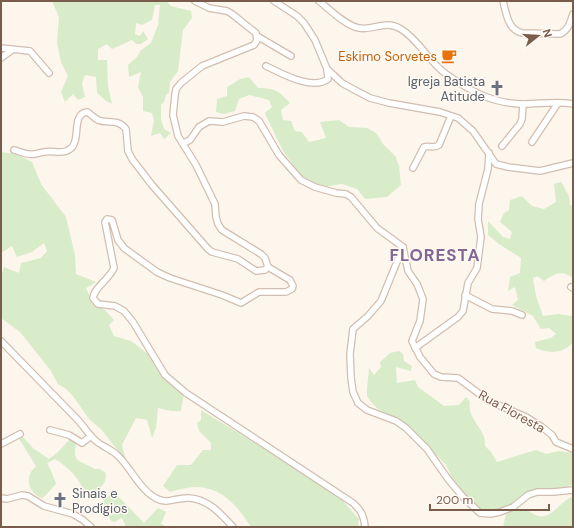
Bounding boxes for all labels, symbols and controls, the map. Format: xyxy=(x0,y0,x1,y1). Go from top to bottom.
north arrow xyxy=(518,16,558,56)
text: N xyxy=(540,27,555,39)
cafe icon: Eskimo Sorvetes xyxy=(440,47,458,65)
place label: Eskimo Sorvetes xyxy=(338,48,437,65)
place label: Igreja Batista Atitude xyxy=(408,73,485,105)
church icon: Igreja Batista Atitude xyxy=(488,79,506,97)
district label: FLORESTA xyxy=(390,244,480,266)
street label: Rua Floresta xyxy=(475,386,548,437)
place label: Sinais e Prodígios xyxy=(72,485,127,517)
scale bar xyxy=(430,486,549,512)
church icon: Sinais e Prodígios xyxy=(51,491,69,509)
text: 200 m xyxy=(436,492,473,508)

